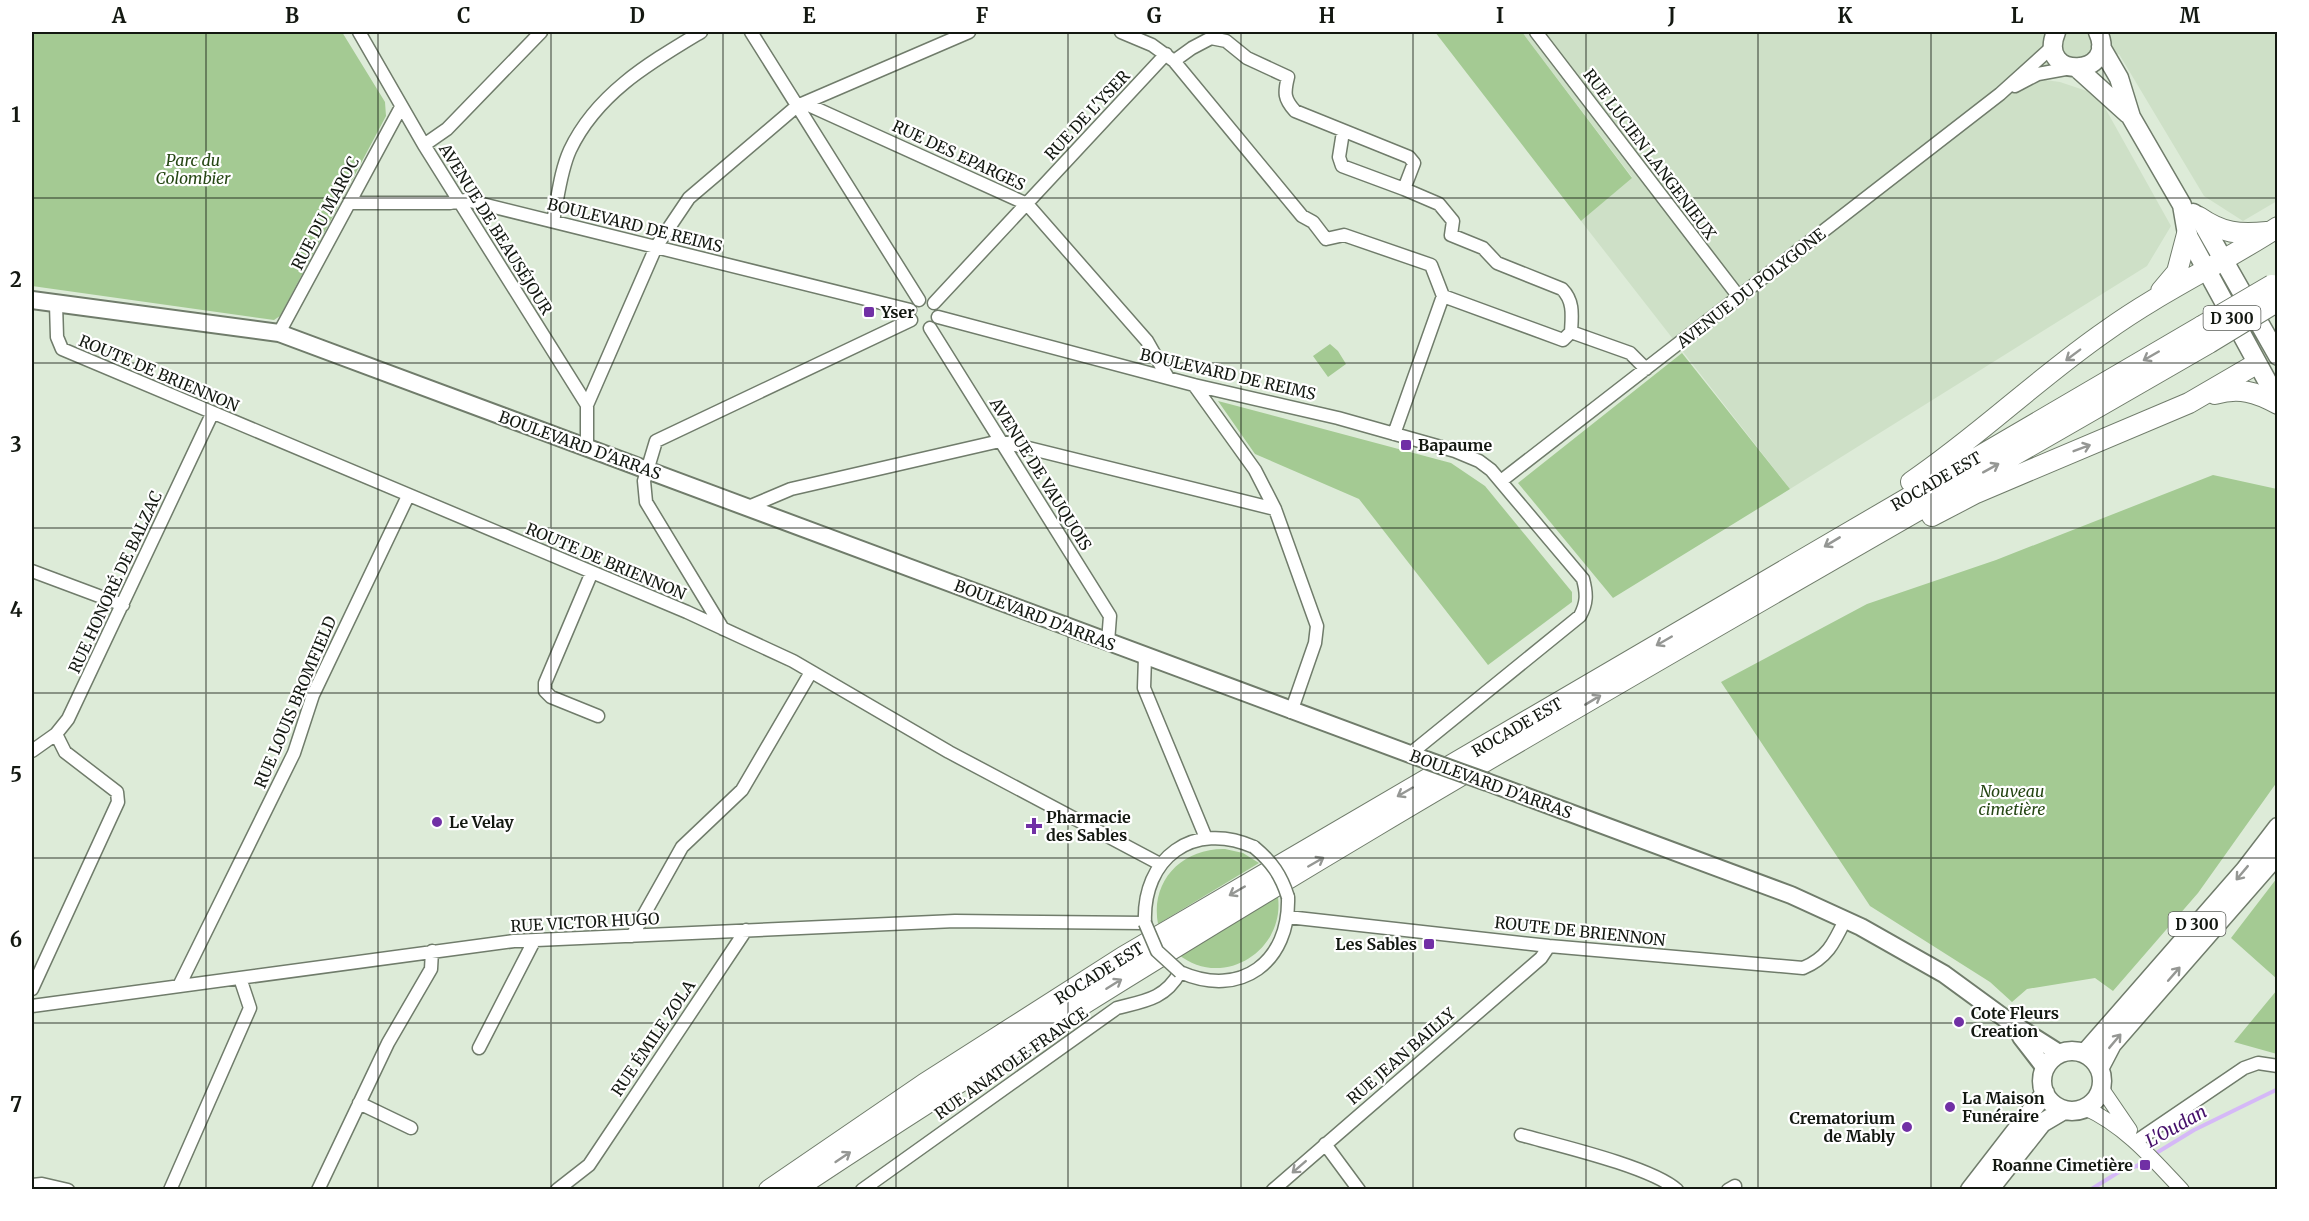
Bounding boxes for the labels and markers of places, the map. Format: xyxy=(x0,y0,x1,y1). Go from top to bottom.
place label: Yser xyxy=(880,302,915,322)
marker: Yser xyxy=(862,305,876,319)
place label: Bapaume xyxy=(1418,435,1492,455)
marker: Bapaume xyxy=(1399,438,1413,452)
place label: Pharmacie des Sables xyxy=(1046,807,1131,845)
place label: Le Velay xyxy=(449,812,514,832)
marker: Le Velay xyxy=(430,815,444,829)
marker: Pharmacie des Sables xyxy=(1027,819,1041,833)
place label: Les Sables xyxy=(1335,934,1417,954)
marker: Les Sables xyxy=(1422,937,1436,951)
place label: Cote Fleurs Creation xyxy=(1971,1003,2059,1041)
marker: Cote Fleurs Creation xyxy=(1952,1015,1966,1029)
place label: La Maison Funéraire xyxy=(1962,1088,2045,1126)
marker: La Maison Funéraire xyxy=(1943,1100,1957,1114)
place label: Crematorium de Mably xyxy=(1789,1108,1896,1146)
marker: Crematorium de Mably xyxy=(1900,1120,1914,1134)
place label: Roanne Cimetière xyxy=(1992,1155,2133,1175)
marker: Roanne Cimetière xyxy=(2138,1158,2152,1172)

